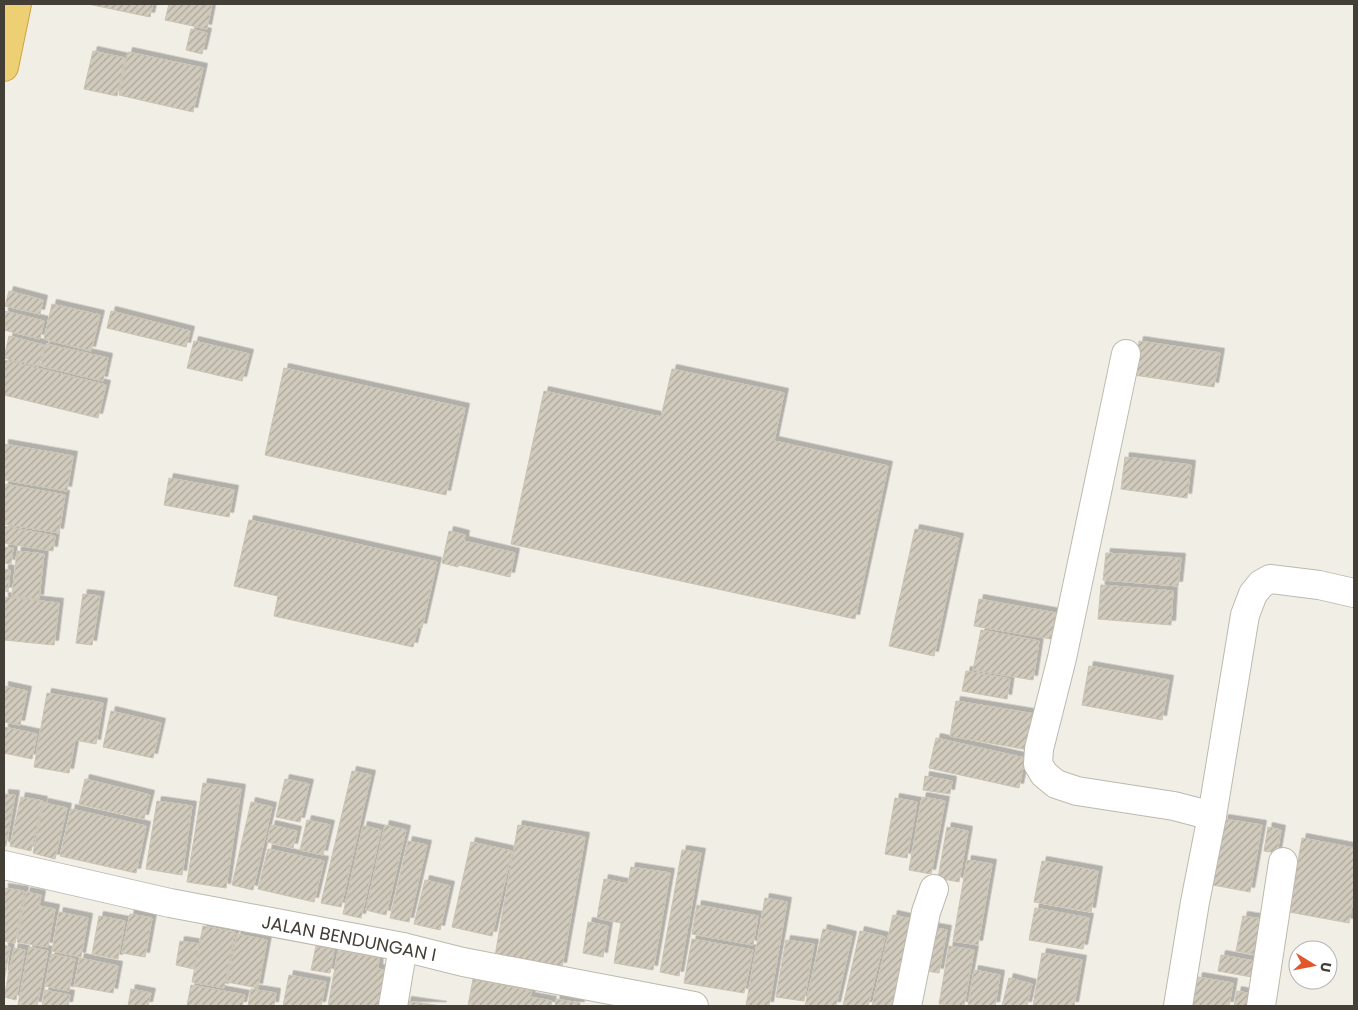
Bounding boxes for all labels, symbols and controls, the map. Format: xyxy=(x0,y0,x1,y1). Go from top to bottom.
street label: JALAN BENDUNGAN I xyxy=(259,909,439,967)
north arrow xyxy=(1288,940,1338,990)
text: U xyxy=(1315,961,1337,974)

